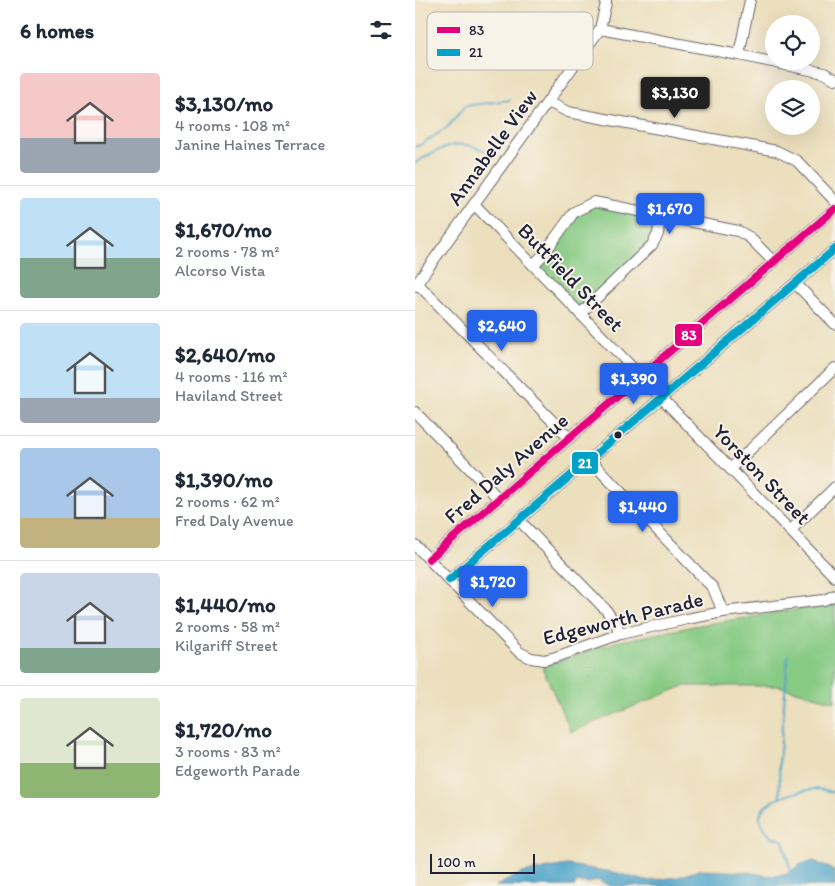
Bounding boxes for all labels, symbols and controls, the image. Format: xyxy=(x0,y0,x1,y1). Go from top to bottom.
legend xyxy=(427,12,593,70)
map controls xyxy=(765,15,820,135)
button: locate xyxy=(765,15,820,70)
icon: filters xyxy=(367,16,395,44)
text: 6 homes xyxy=(20,18,94,43)
text: 83 xyxy=(469,22,485,39)
text: 21 xyxy=(469,44,483,61)
pin: $3,130 xyxy=(634,76,716,119)
button: layers xyxy=(765,80,820,135)
text: $3,130 xyxy=(652,83,698,102)
street label: Annabelle View xyxy=(442,84,542,210)
text: $3,130/mo xyxy=(175,91,273,116)
icon: home xyxy=(60,93,120,153)
text: 4 rooms · 108 m² xyxy=(175,116,290,135)
text: Janine Haines Terrace xyxy=(175,135,325,154)
pin: $1,670 xyxy=(629,192,711,235)
text: $1,670 xyxy=(647,199,693,218)
text: $1,670/mo xyxy=(175,217,272,242)
icon: home xyxy=(60,218,120,278)
street label: Buttfield Street xyxy=(513,218,629,337)
text: 2 rooms · 78 m² xyxy=(175,242,280,261)
text: Alcorso Vista xyxy=(175,261,265,280)
pin: $2,640 xyxy=(461,310,543,352)
text: $2,640 xyxy=(478,316,526,335)
line badge: 83 xyxy=(674,323,703,347)
text: 83 xyxy=(681,327,697,344)
text: $2,640/mo xyxy=(175,342,276,367)
icon: home xyxy=(60,343,120,403)
pin: $1,390 xyxy=(593,362,675,405)
text: 4 rooms · 116 m² xyxy=(175,367,287,386)
text: $1,390 xyxy=(611,369,657,388)
text: Haviland Street xyxy=(175,386,283,405)
street label: Fred Daly Avenue xyxy=(439,407,573,529)
street label: Yorston Street xyxy=(708,418,816,530)
unlabelled marker xyxy=(613,430,623,440)
line badge: 21 xyxy=(571,451,599,475)
text: 21 xyxy=(578,455,592,472)
text: $1,390/mo xyxy=(175,467,273,492)
icon: home xyxy=(60,468,120,528)
pin: $1,440 xyxy=(602,490,684,533)
text: 2 rooms · 62 m² xyxy=(175,492,280,511)
text: $1,440 xyxy=(619,497,667,516)
text: Fred Daly Avenue xyxy=(175,511,294,530)
pin: $1,720 xyxy=(452,566,534,608)
text: $1,720 xyxy=(470,572,516,591)
street label: Edgeworth Parade xyxy=(540,586,706,650)
text: $1,440/mo xyxy=(175,592,276,617)
icon: home xyxy=(60,593,120,653)
text: 2 rooms · 58 m² xyxy=(175,617,280,636)
text: Kilgariff Street xyxy=(175,636,278,655)
text: $1,720/mo xyxy=(175,717,272,742)
icon: home xyxy=(60,718,120,778)
text: 3 rooms · 83 m² xyxy=(175,742,281,761)
text: Edgeworth Parade xyxy=(175,761,300,780)
scale bar xyxy=(430,851,535,874)
text: 100 m xyxy=(437,854,476,871)

